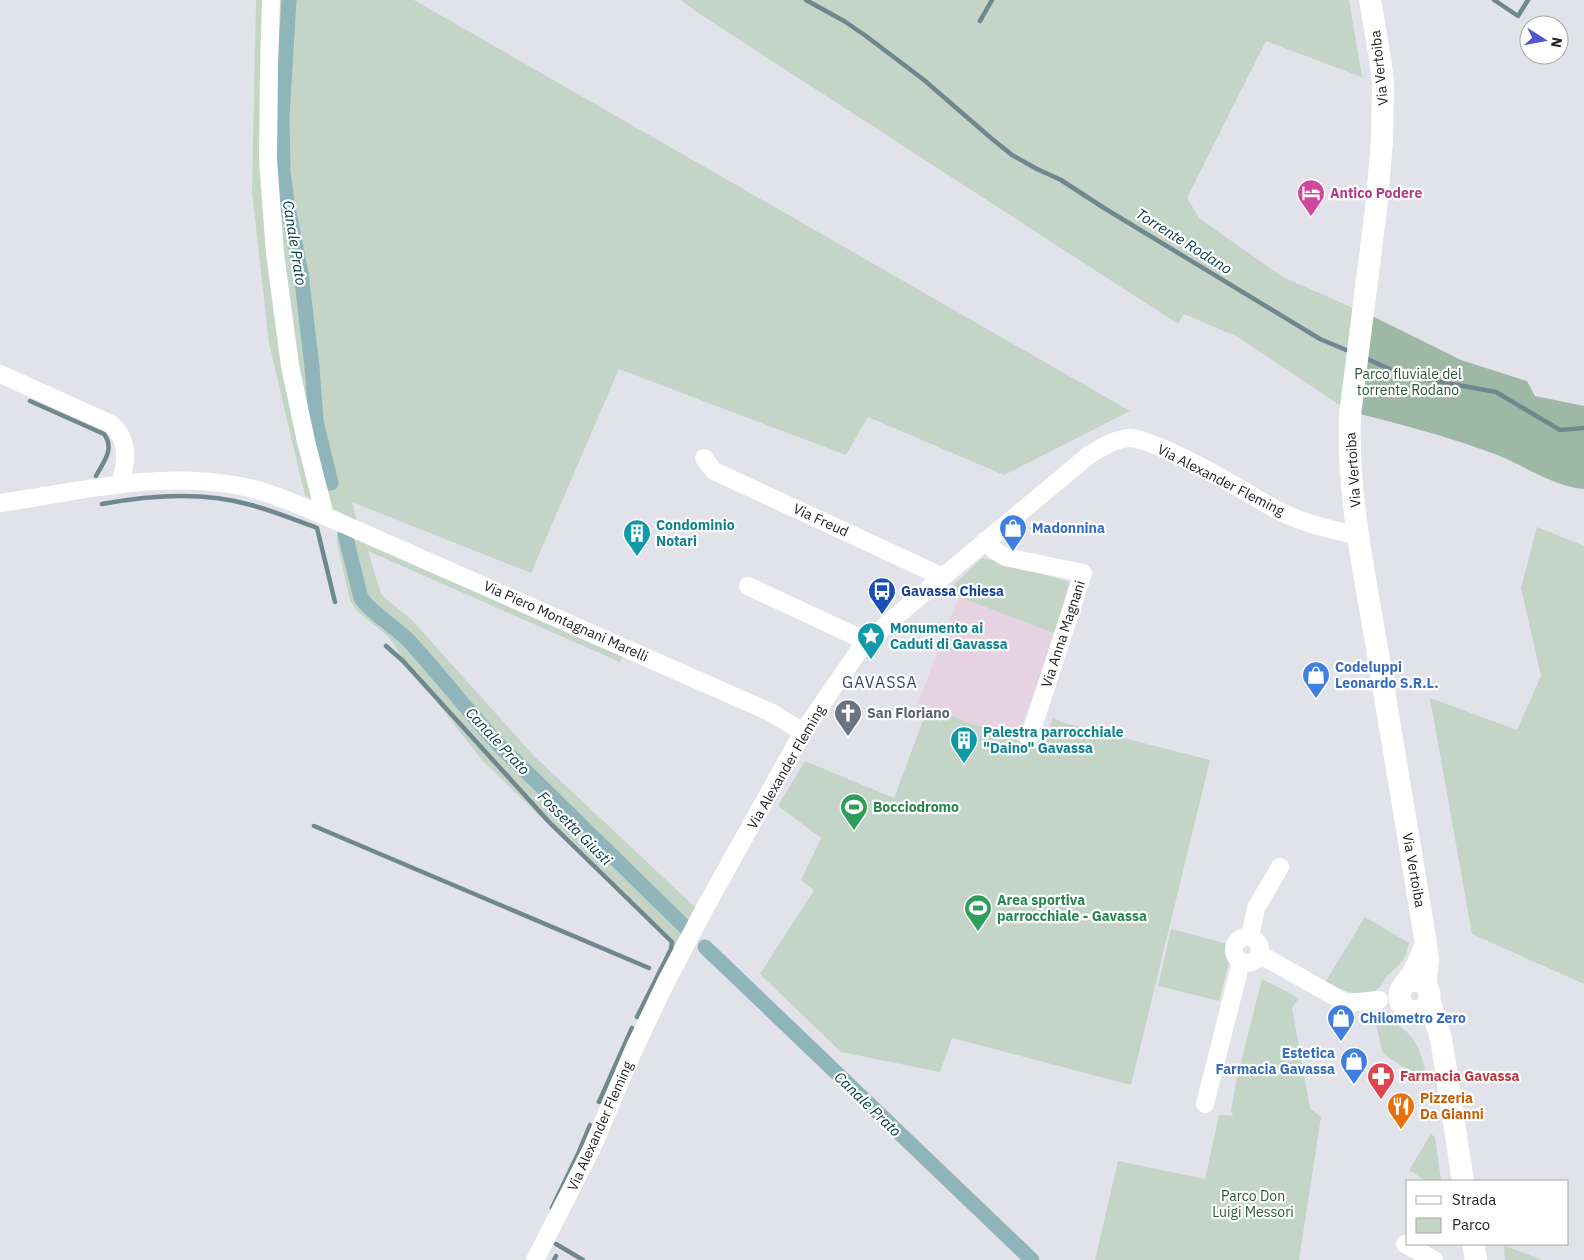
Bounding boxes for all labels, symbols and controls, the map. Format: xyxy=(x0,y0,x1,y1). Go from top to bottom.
north arrow xyxy=(1519,15,1569,65)
street label: Via Vertoiba xyxy=(1366,29,1392,107)
text: N xyxy=(1547,36,1567,49)
hotel icon: Antico Podere xyxy=(1296,178,1326,217)
place label: Antico Podere xyxy=(1330,184,1422,202)
water label: Canale Prato xyxy=(279,199,311,287)
water label: Torrente Rodano xyxy=(1132,204,1236,278)
park label: Parco fluviale del torrente Rodano xyxy=(1354,365,1462,399)
street label: Via Vertoiba xyxy=(1341,431,1365,508)
street label: Via Alexander Fleming xyxy=(1154,440,1288,520)
street label: Via Freud xyxy=(790,499,852,541)
shop icon: Madonnina xyxy=(998,513,1028,552)
place label: Condominio Notari xyxy=(656,516,735,550)
building icon: Condominio Notari xyxy=(622,518,652,557)
place label: Madonnina xyxy=(1032,519,1105,537)
street label: Via Piero Montagnani Marelli xyxy=(481,576,651,666)
bus stop icon: Gavassa Chiesa xyxy=(867,576,897,615)
street label: Via Anna Magnani xyxy=(1037,578,1089,690)
place label: Gavassa Chiesa xyxy=(901,582,1004,600)
place label: Monumento ai Caduti di Gavassa xyxy=(890,619,1008,653)
place icon: Monumento ai Caduti di Gavassa xyxy=(856,621,886,660)
place label: Codeluppi Leonardo S.R.L. xyxy=(1335,658,1439,692)
shop icon: Codeluppi Leonardo S.R.L. xyxy=(1301,660,1331,699)
district label: GAVASSA xyxy=(842,672,918,692)
church icon: San Floriano xyxy=(833,698,863,737)
street label: Via Alexander Fleming xyxy=(743,701,829,832)
water label: Canale Prato xyxy=(462,703,534,779)
place label: San Floriano xyxy=(867,704,950,722)
place label: Palestra parrocchiale "Daino" Gavassa xyxy=(983,723,1124,757)
building icon: Palestra parrocchiale "Daino" Gavassa xyxy=(949,725,979,764)
water label: Fossetta Giusti xyxy=(534,787,616,869)
sports icon: Bocciodromo xyxy=(839,792,869,831)
place label: Bocciodromo xyxy=(873,798,959,816)
street label: Via Vertoiba xyxy=(1399,831,1430,909)
place label: Area sportiva parrocchiale - Gavassa xyxy=(997,891,1147,925)
sports icon: Area sportiva parrocchiale - Gavassa xyxy=(963,893,993,932)
shop icon: Chilometro Zero xyxy=(1326,1003,1356,1042)
place label: Chilometro Zero xyxy=(1360,1009,1466,1027)
place label: Estetica Farmacia Gavassa xyxy=(1216,1044,1335,1078)
shop icon: Estetica Farmacia Gavassa xyxy=(1339,1046,1369,1085)
street label: Via Alexander Fleming xyxy=(563,1058,637,1194)
pharmacy icon: Farmacia Gavassa xyxy=(1366,1061,1396,1100)
water label: Canale Prato xyxy=(831,1067,905,1141)
place label: Farmacia Gavassa xyxy=(1400,1067,1520,1085)
place label: Pizzeria Da Gianni xyxy=(1420,1089,1484,1123)
restaurant icon: Pizzeria Da Gianni xyxy=(1386,1091,1416,1130)
legend xyxy=(1406,1180,1569,1245)
park label: Parco Don Luigi Messori xyxy=(1212,1187,1294,1221)
text: Strada xyxy=(1452,1190,1496,1209)
text: Parco xyxy=(1452,1215,1490,1234)

